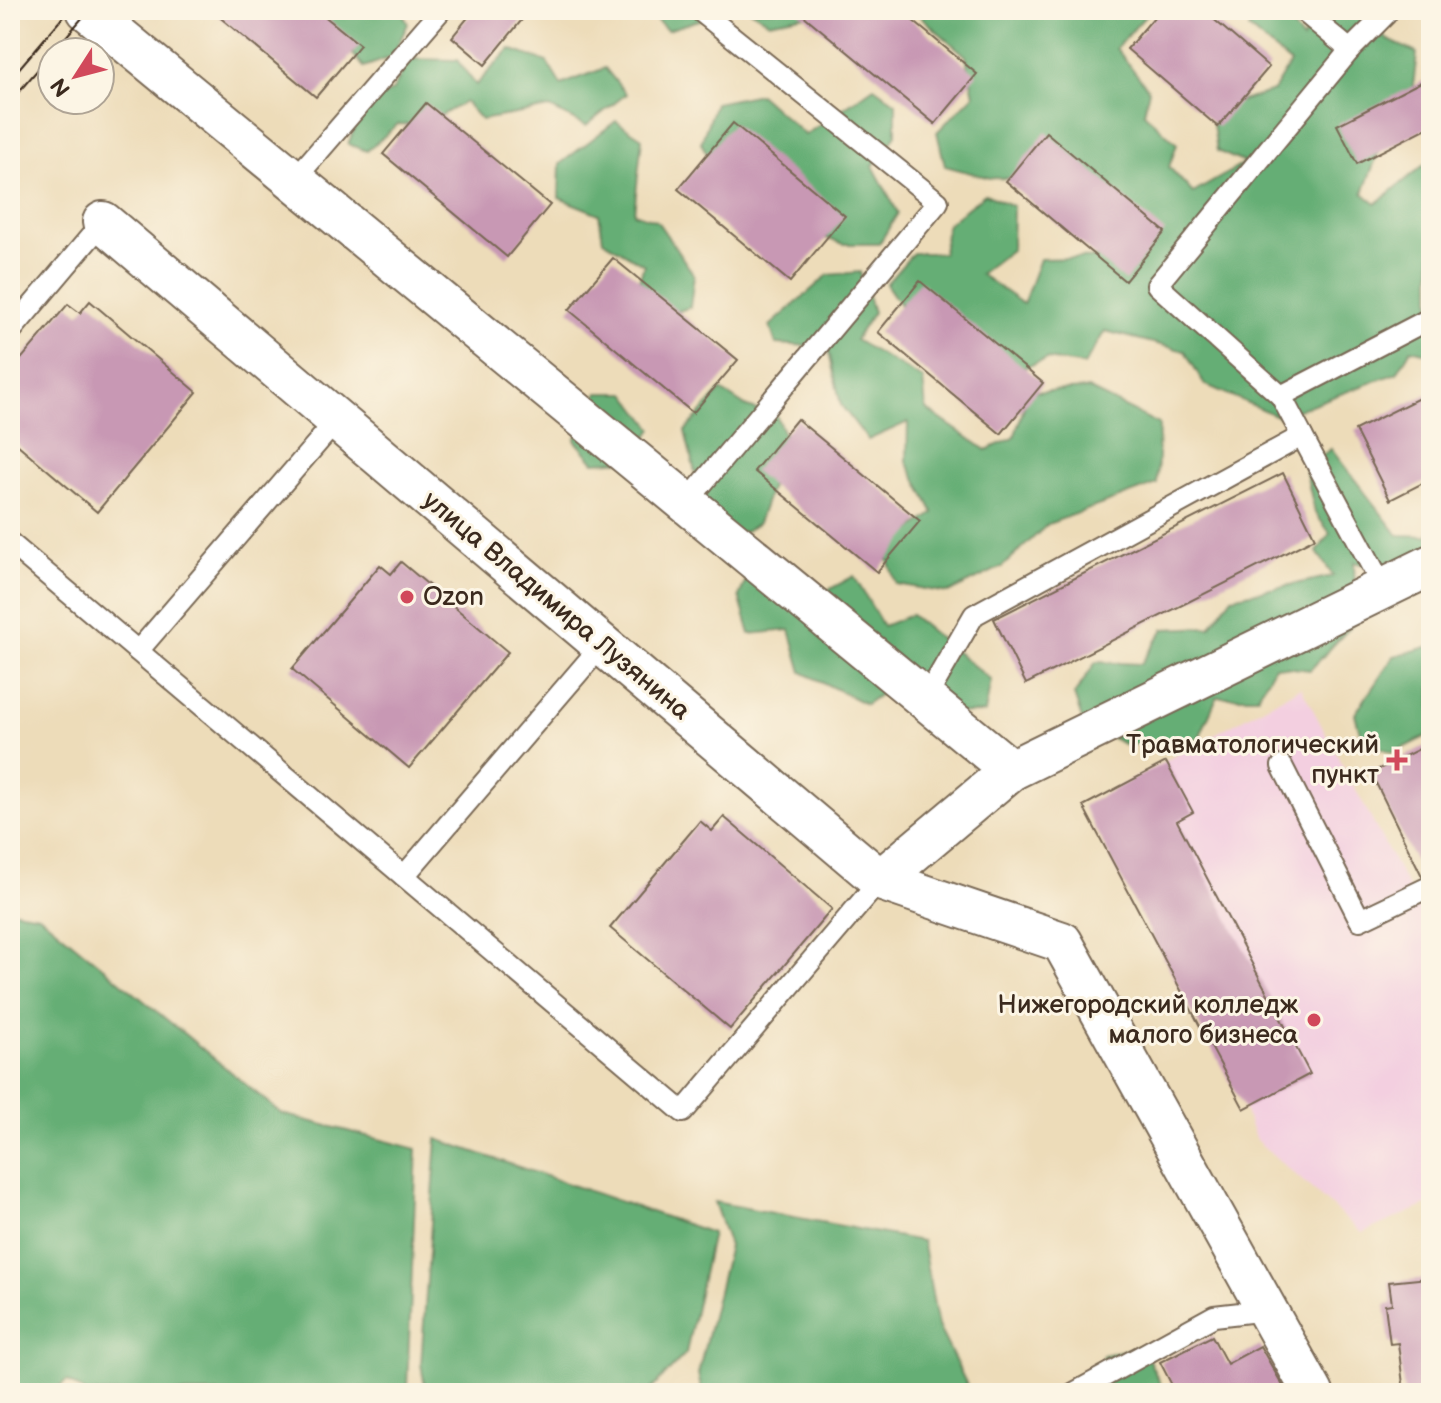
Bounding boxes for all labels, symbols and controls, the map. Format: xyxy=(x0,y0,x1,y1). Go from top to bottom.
north arrow xyxy=(36,36,116,116)
text: N xyxy=(45,72,77,101)
street label: улица Владимира Лузянина xyxy=(416,485,696,727)
place label: Ozon xyxy=(423,582,484,613)
marker: Ozon xyxy=(398,588,416,606)
place label: Травматологический пункт xyxy=(1126,730,1379,791)
marker: Травматологический пункт xyxy=(1386,749,1408,771)
place label: Нижегородский колледж малого бизнеса xyxy=(998,990,1299,1051)
marker: Нижегородский колледж малого бизнеса xyxy=(1305,1011,1323,1029)

